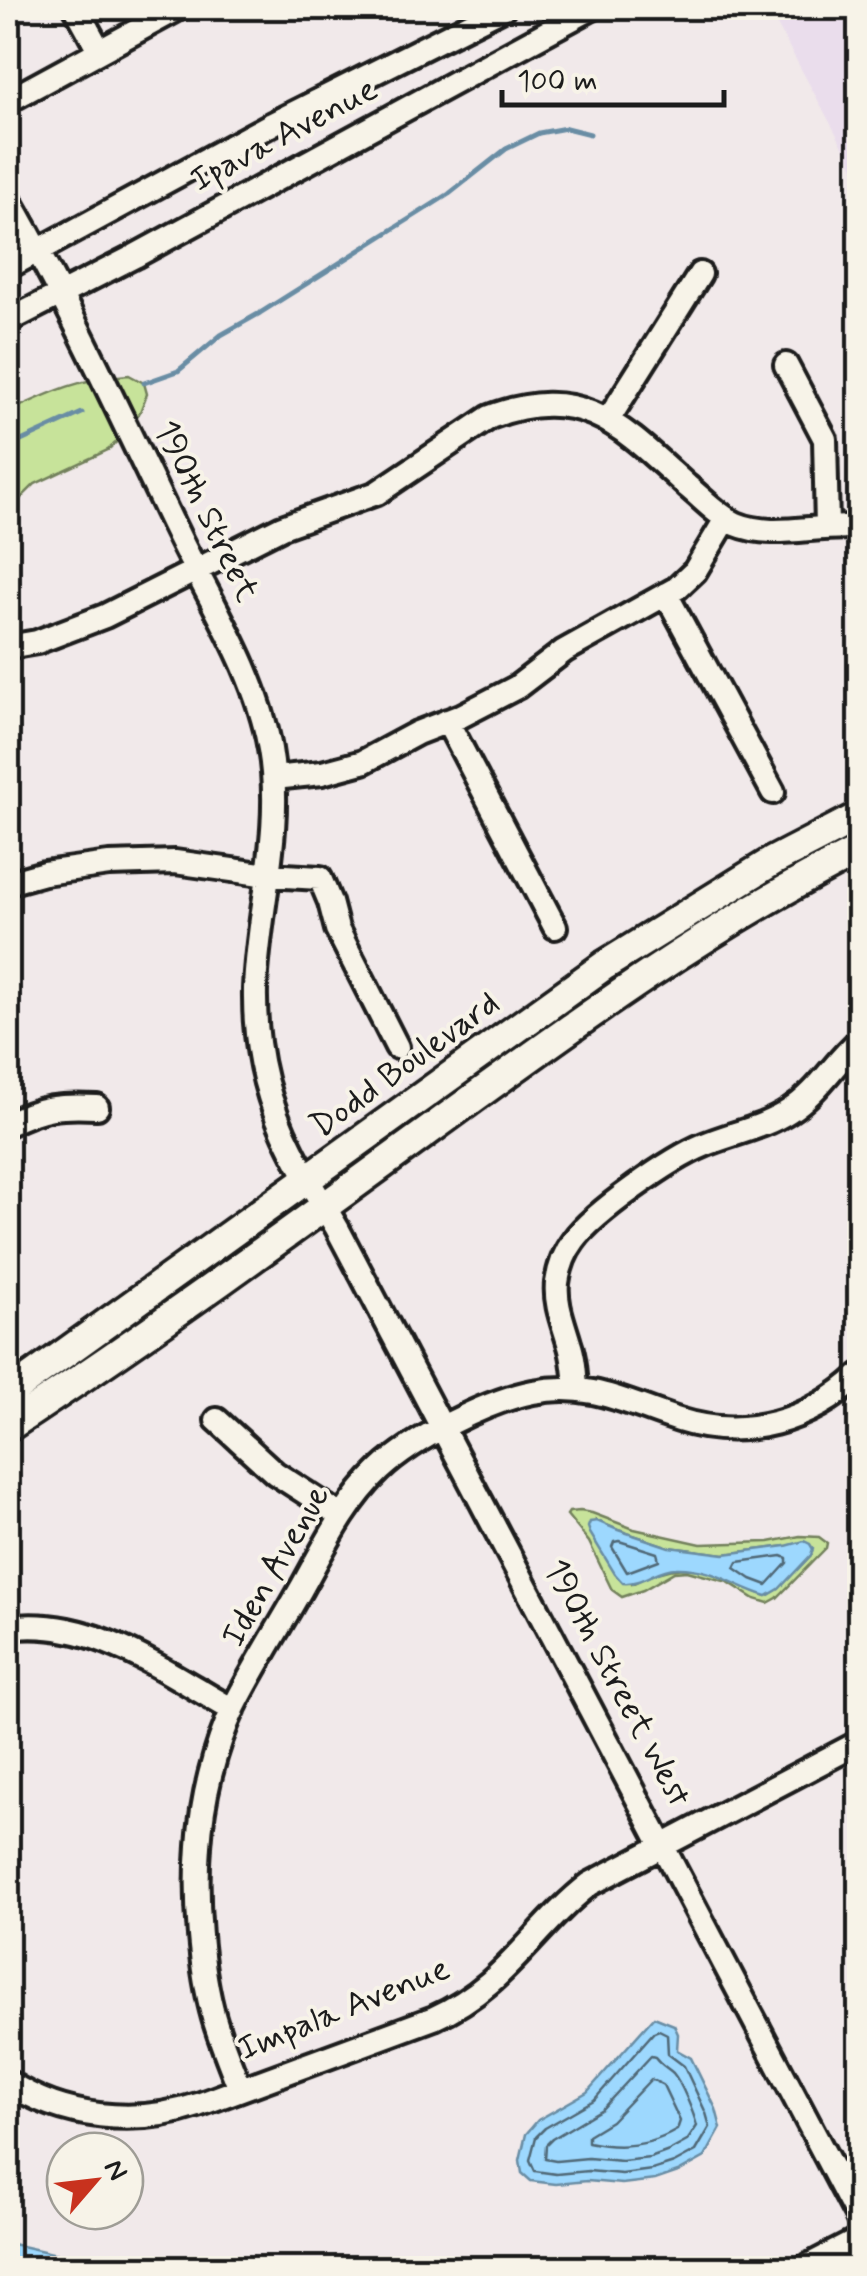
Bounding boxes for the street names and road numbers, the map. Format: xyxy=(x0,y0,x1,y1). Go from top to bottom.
street label: Ipava Avenue xyxy=(183,66,385,204)
street label: 190th Street xyxy=(142,413,270,610)
street label: Dodd Boulevard xyxy=(301,981,509,1149)
street label: Iden Avenue xyxy=(211,1476,341,1656)
street label: 190th Street West xyxy=(532,1551,702,1815)
street label: Impala Avenue xyxy=(231,1946,457,2072)

